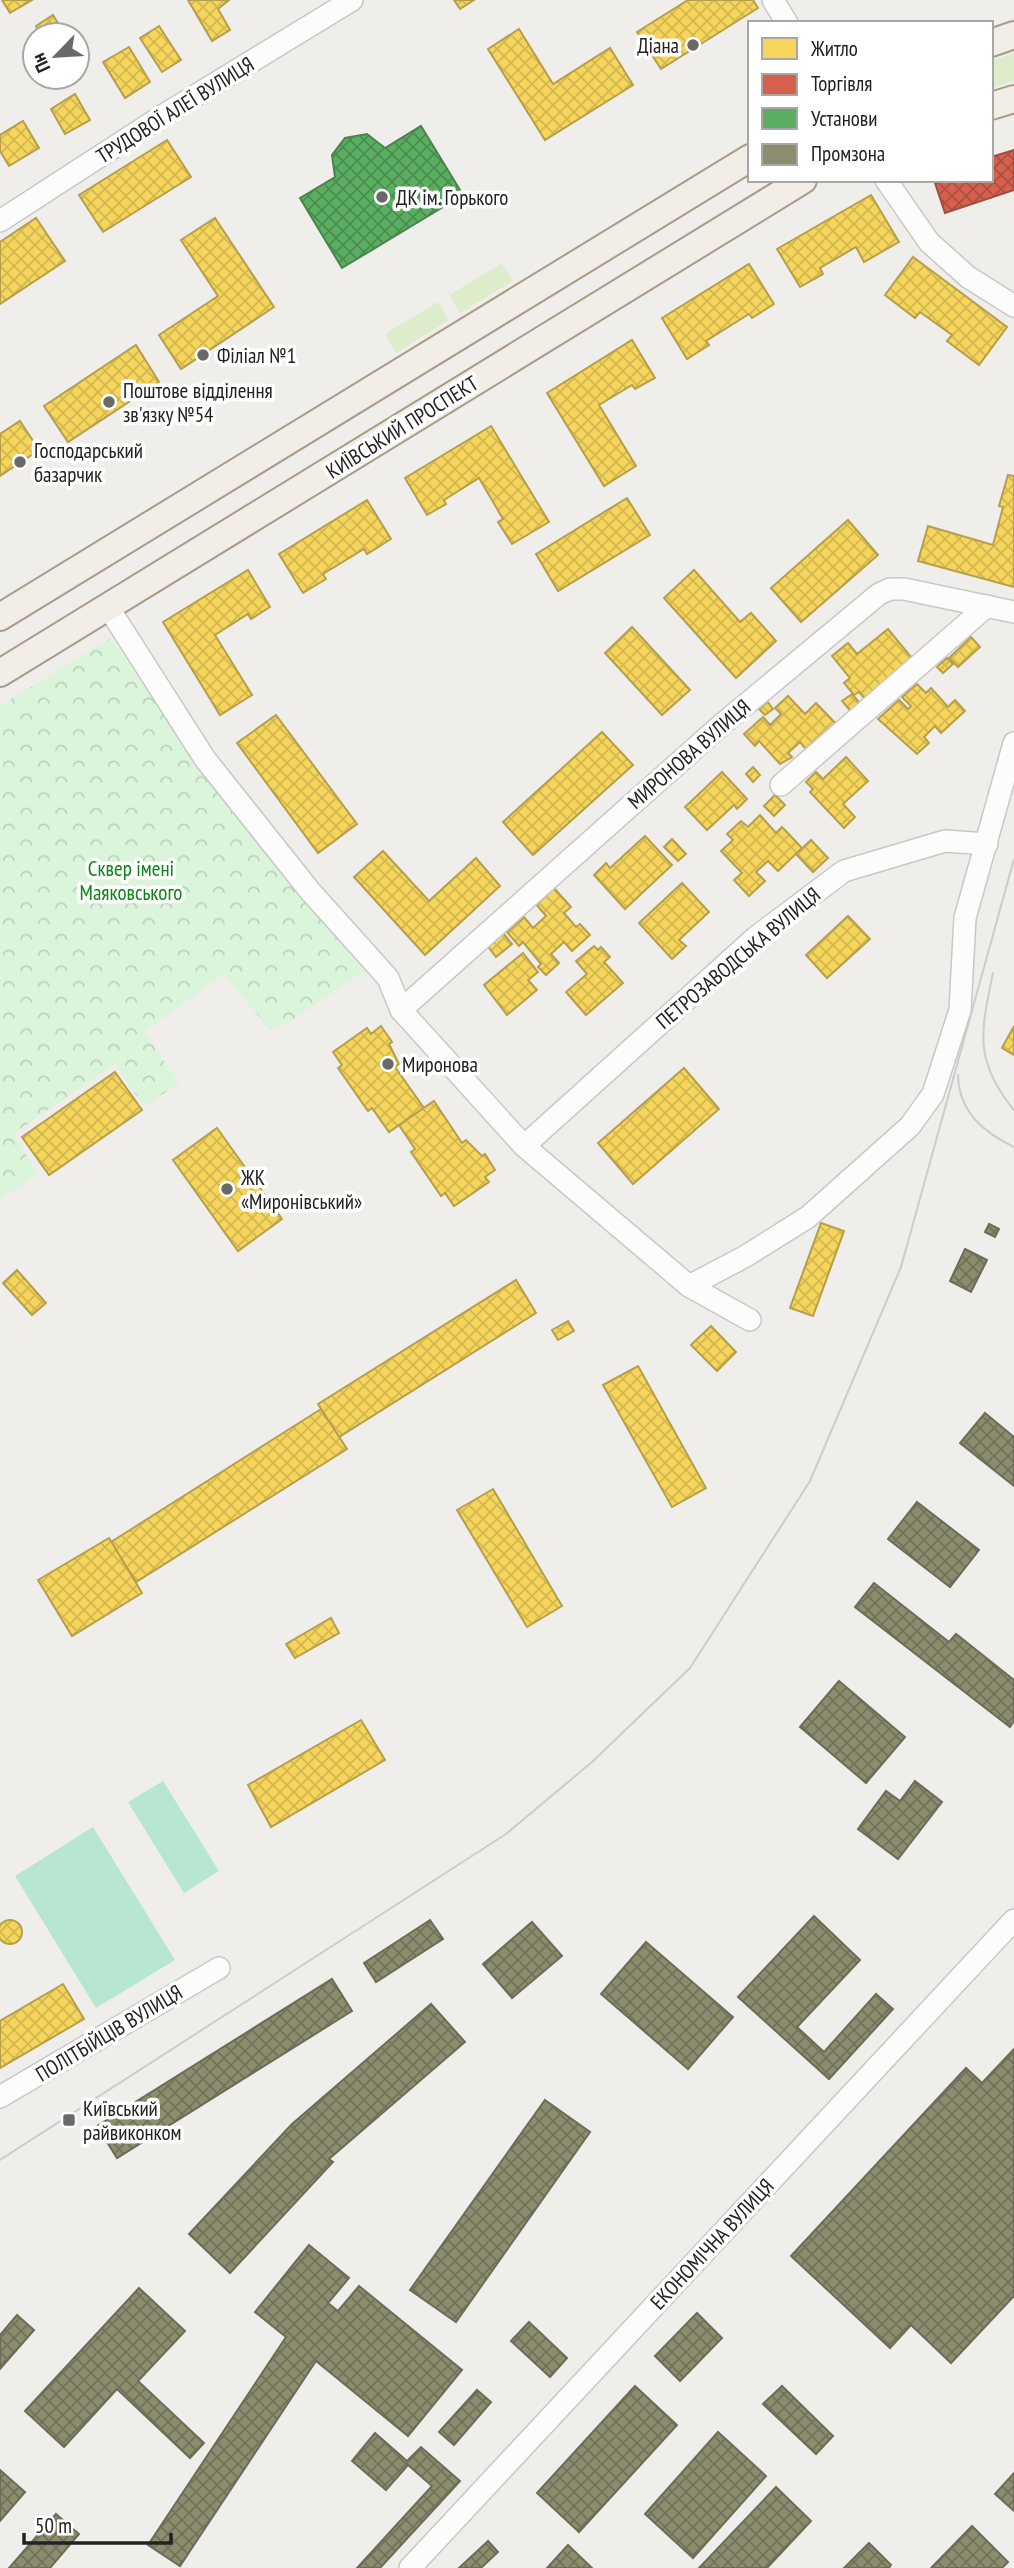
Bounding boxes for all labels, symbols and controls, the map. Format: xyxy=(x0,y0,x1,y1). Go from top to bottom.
north arrow xyxy=(21,21,91,91)
legend xyxy=(748,21,993,182)
place label: Діана xyxy=(637,32,679,59)
text: Житло xyxy=(810,35,858,62)
marker: Діана xyxy=(685,37,701,53)
text: Пн xyxy=(26,50,55,77)
street label: ТРУДОВОЇ АЛЕЇ ВУЛИЦЯ xyxy=(91,51,259,169)
text: Торгівля xyxy=(811,70,872,97)
text: Установи xyxy=(811,105,878,132)
text: Промзона xyxy=(811,140,885,167)
place label: ДК ім. Горького xyxy=(396,184,508,211)
marker: ДК ім. Горького xyxy=(374,189,390,205)
place label: Філіал №1 xyxy=(217,342,296,369)
marker: Філіал №1 xyxy=(195,347,211,363)
street label: КИЇВСЬКИЙ ПРОСПЕКТ xyxy=(321,369,484,485)
place label: Поштове відділення зв'язку №54 xyxy=(123,377,273,428)
marker: Поштове відділення зв'язку №54 xyxy=(101,394,117,410)
place label: Господарський базарчик xyxy=(34,437,143,488)
marker: Господарський базарчик xyxy=(12,454,28,470)
street label: МИРОНОВА ВУЛИЦЯ xyxy=(622,693,756,815)
park label: Сквер імені Маяковського xyxy=(80,855,182,906)
street label: ПЕТРОЗАВОДСЬКА ВУЛИЦЯ xyxy=(650,881,826,1035)
place label: Миронова xyxy=(402,1051,478,1078)
marker: Миронова xyxy=(380,1056,396,1072)
place label: ЖК «Миронівський» xyxy=(240,1164,362,1215)
marker: ЖК «Миронівський» xyxy=(219,1181,235,1197)
street label: ПОЛІТБІЙЦІВ ВУЛИЦЯ xyxy=(31,1979,187,2087)
place label: Київський райвиконком xyxy=(83,2095,182,2146)
marker: Київський райвиконком xyxy=(61,2112,77,2128)
street label: ЕКОНОМІЧНА ВУЛИЦЯ xyxy=(644,2173,780,2315)
scale bar xyxy=(24,2502,172,2546)
text: 50 m xyxy=(35,2512,72,2539)

